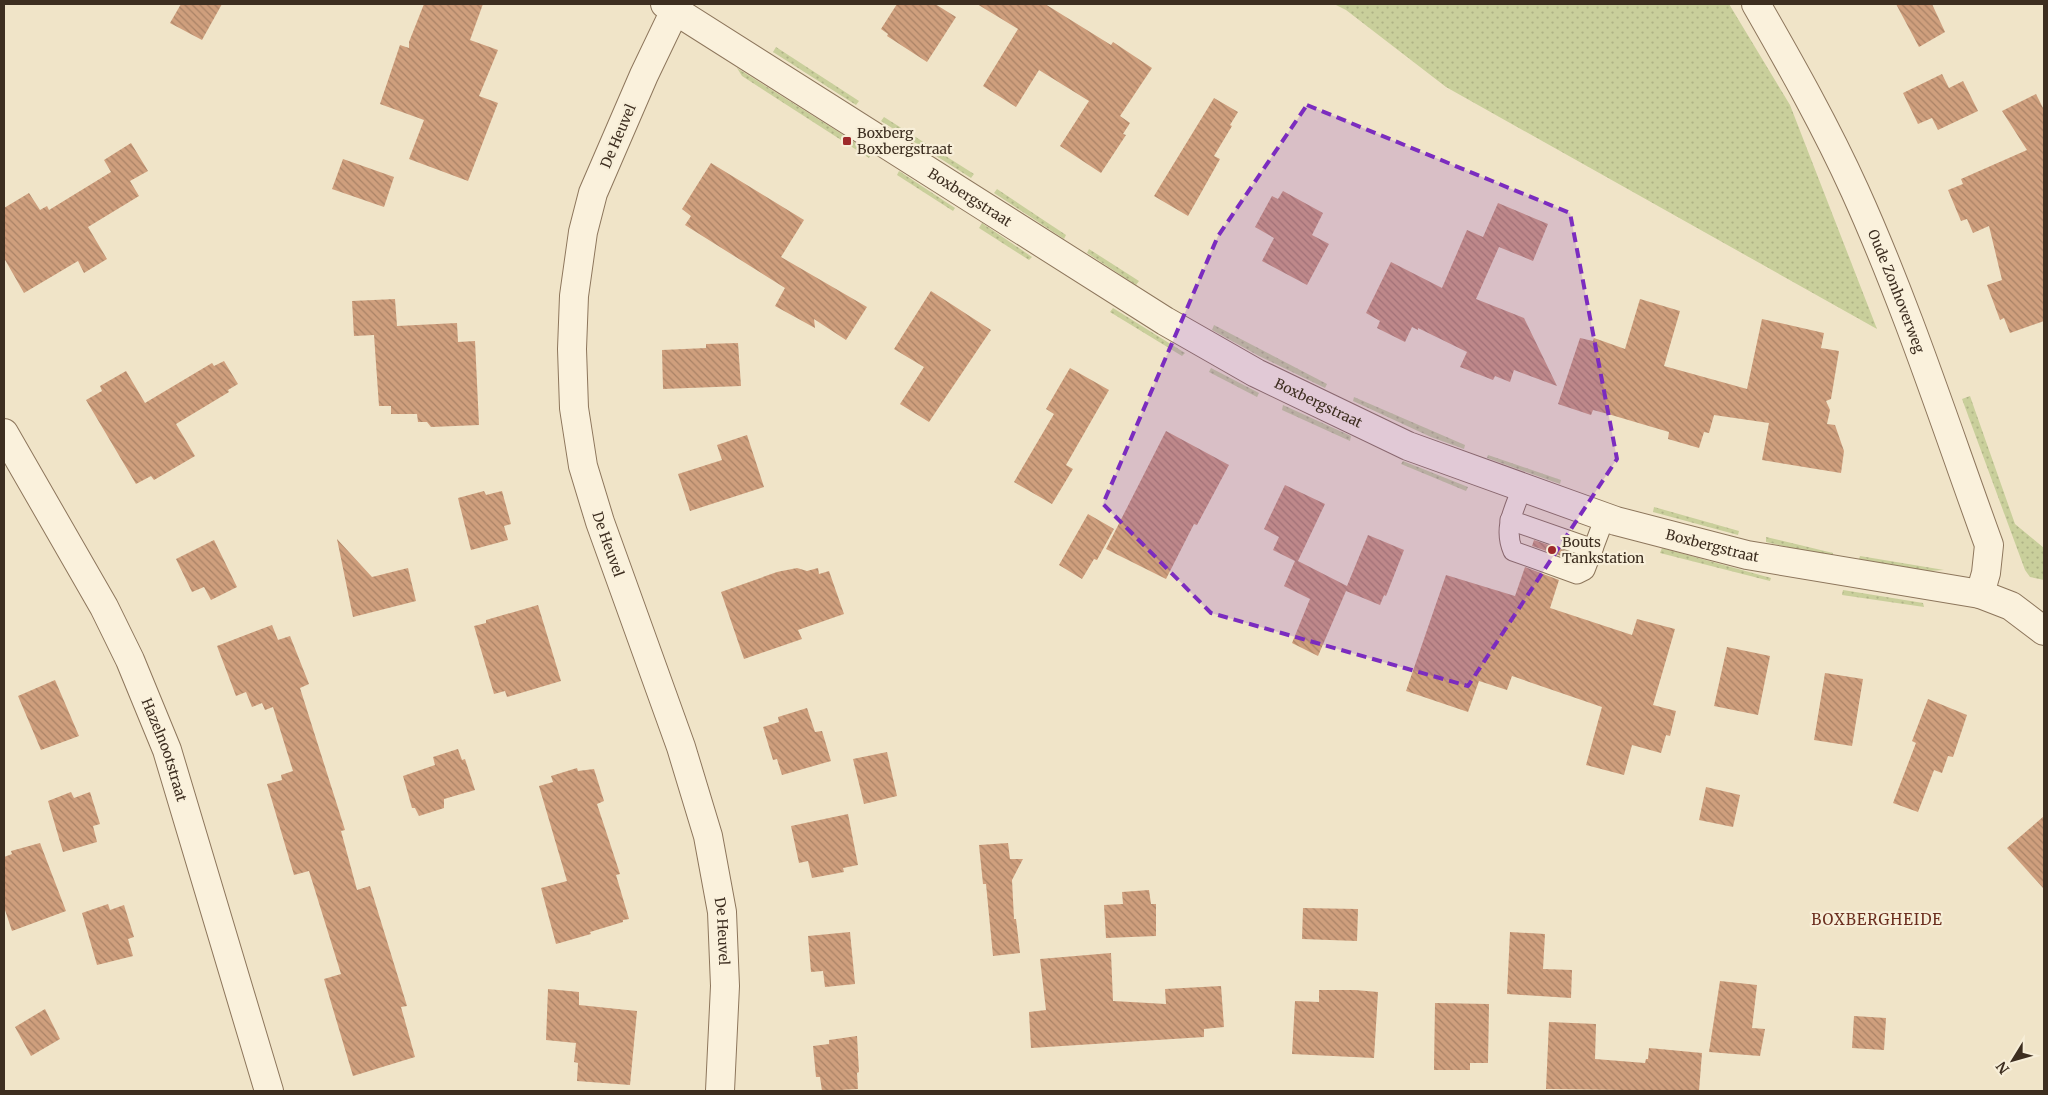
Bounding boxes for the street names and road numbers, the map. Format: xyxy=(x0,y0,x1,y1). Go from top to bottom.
street label: De Heuvel xyxy=(596,101,640,171)
street label: Boxbergstraat xyxy=(925,164,1015,231)
street label: Oude Zonhoverweg xyxy=(1864,227,1929,356)
street label: Boxbergstraat xyxy=(1271,374,1366,432)
street label: De Heuvel xyxy=(588,509,628,580)
street label: Boxbergstraat xyxy=(1664,525,1761,566)
street label: Hazelnootstraat xyxy=(138,695,191,804)
street label: De Heuvel xyxy=(710,896,733,966)

